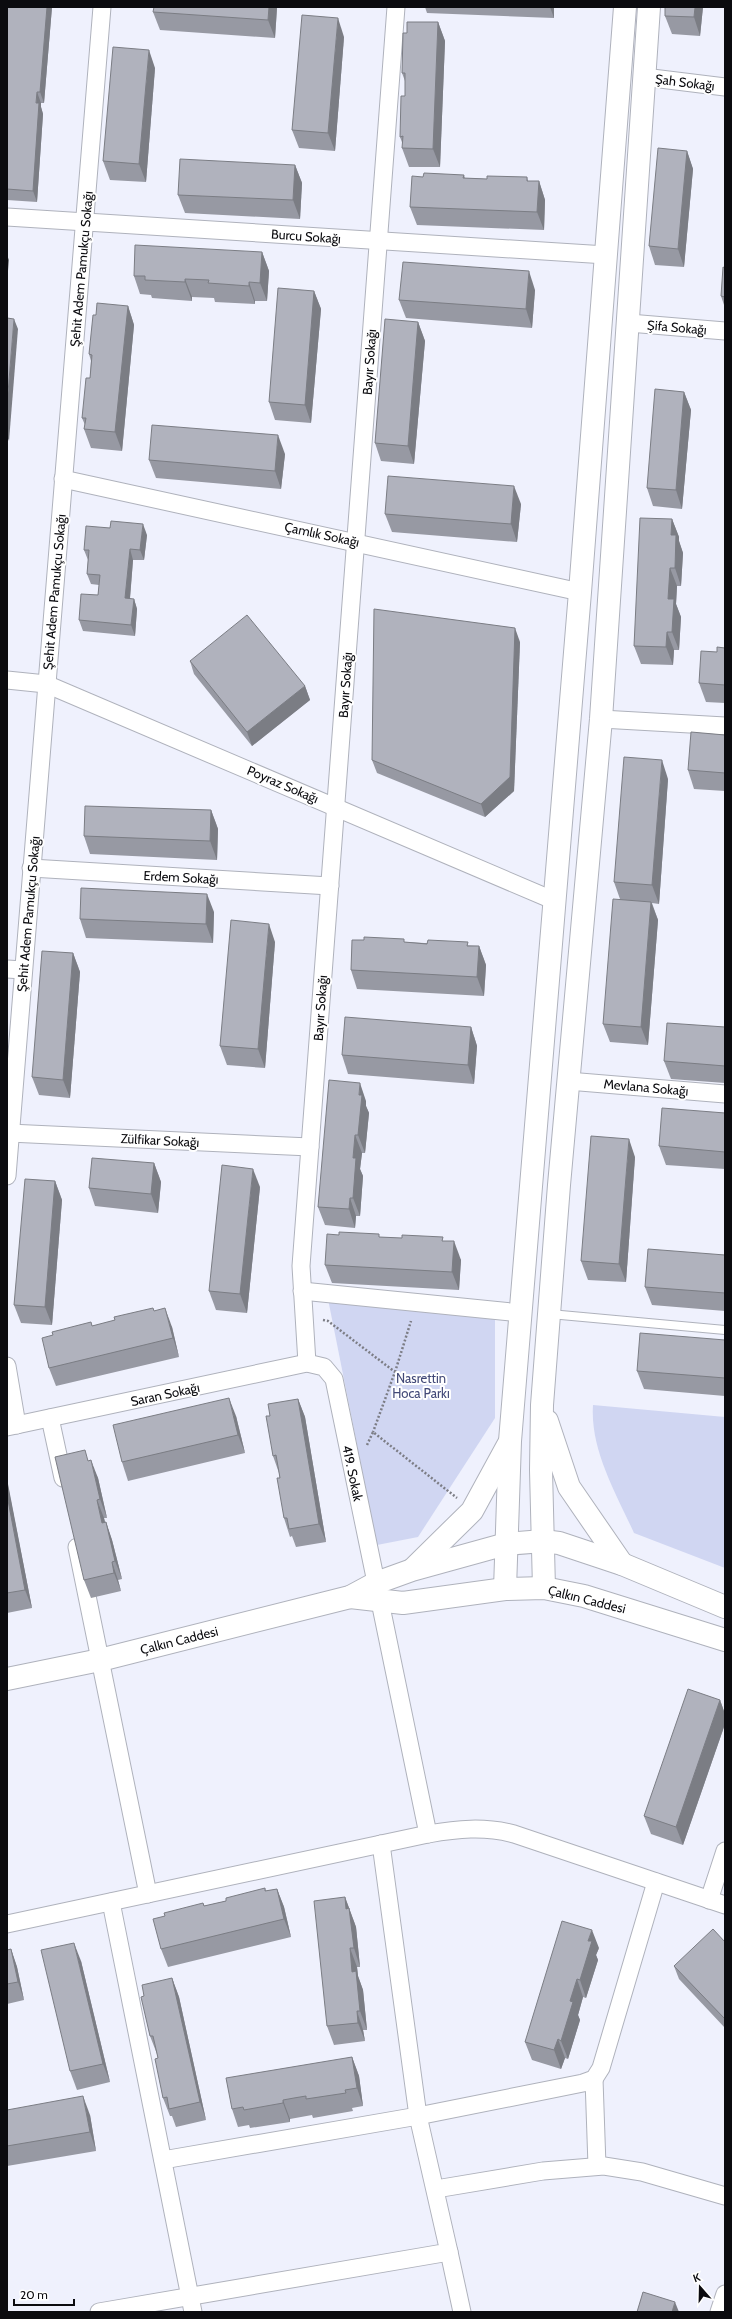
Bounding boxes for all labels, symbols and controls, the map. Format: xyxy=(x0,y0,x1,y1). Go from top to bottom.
street label: Şah Sokağı xyxy=(654,70,716,94)
street label: Şehit Adem Pamukçu Sokağı xyxy=(66,190,96,348)
street label: Burcu Sokağı xyxy=(270,226,342,246)
street label: Şifa Sokağı xyxy=(647,316,707,338)
street label: Bayır Sokağı xyxy=(359,328,379,396)
street label: Şehit Adem Pamukçu Sokağı xyxy=(39,513,69,671)
street label: Çamlık Sokağı xyxy=(283,518,361,550)
street label: Bayır Sokağı xyxy=(335,651,355,719)
street label: Poyraz Sokağı xyxy=(245,762,321,806)
street label: Şehit Adem Pamukçu Sokağı xyxy=(13,835,43,993)
street label: Erdem Sokağı xyxy=(143,867,219,887)
street label: Bayır Sokağı xyxy=(310,974,330,1042)
street label: Mevlana Sokağı xyxy=(603,1075,689,1099)
street label: Zülfikar Sokağı xyxy=(120,1130,200,1150)
park label: Nasrettin Hoca Parkı xyxy=(392,1370,450,1401)
street label: Saran Sokağı xyxy=(129,1379,201,1409)
street label: 419. Sokak xyxy=(339,1443,367,1503)
street label: Çalkın Caddesi xyxy=(546,1582,628,1616)
street label: Çalkın Caddesi xyxy=(138,1623,220,1657)
north arrow xyxy=(680,2267,720,2307)
text: K xyxy=(691,2270,702,2285)
scale bar xyxy=(14,2281,74,2307)
text: 20 m xyxy=(20,2287,48,2302)

